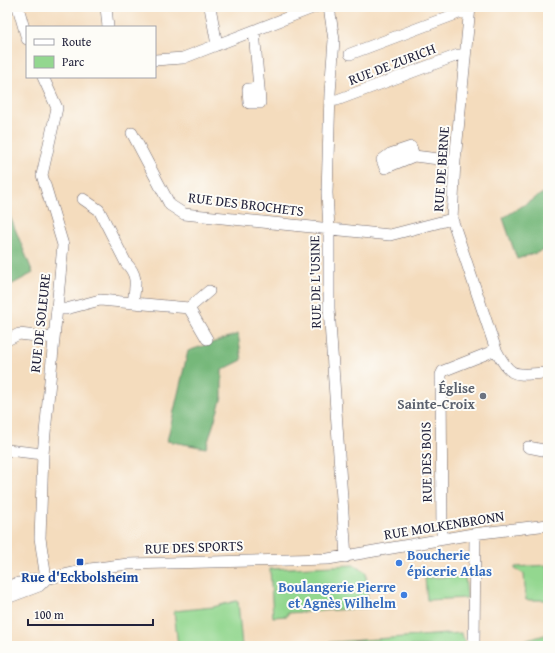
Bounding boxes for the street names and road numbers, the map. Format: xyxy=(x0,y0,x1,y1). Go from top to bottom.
street label: RUE DE ZURICH xyxy=(345,38,439,90)
street label: RUE DE BERNE xyxy=(428,126,454,212)
street label: RUE DES BROCHETS xyxy=(187,187,305,221)
street label: RUE DE L'USINE xyxy=(304,235,326,329)
street label: RUE DE SOLEURE xyxy=(25,272,55,374)
street label: RUE DES BOIS xyxy=(415,421,437,502)
street label: RUE MOLKENBRONN xyxy=(382,506,506,544)
street label: RUE DES SPORTS xyxy=(145,535,244,559)

